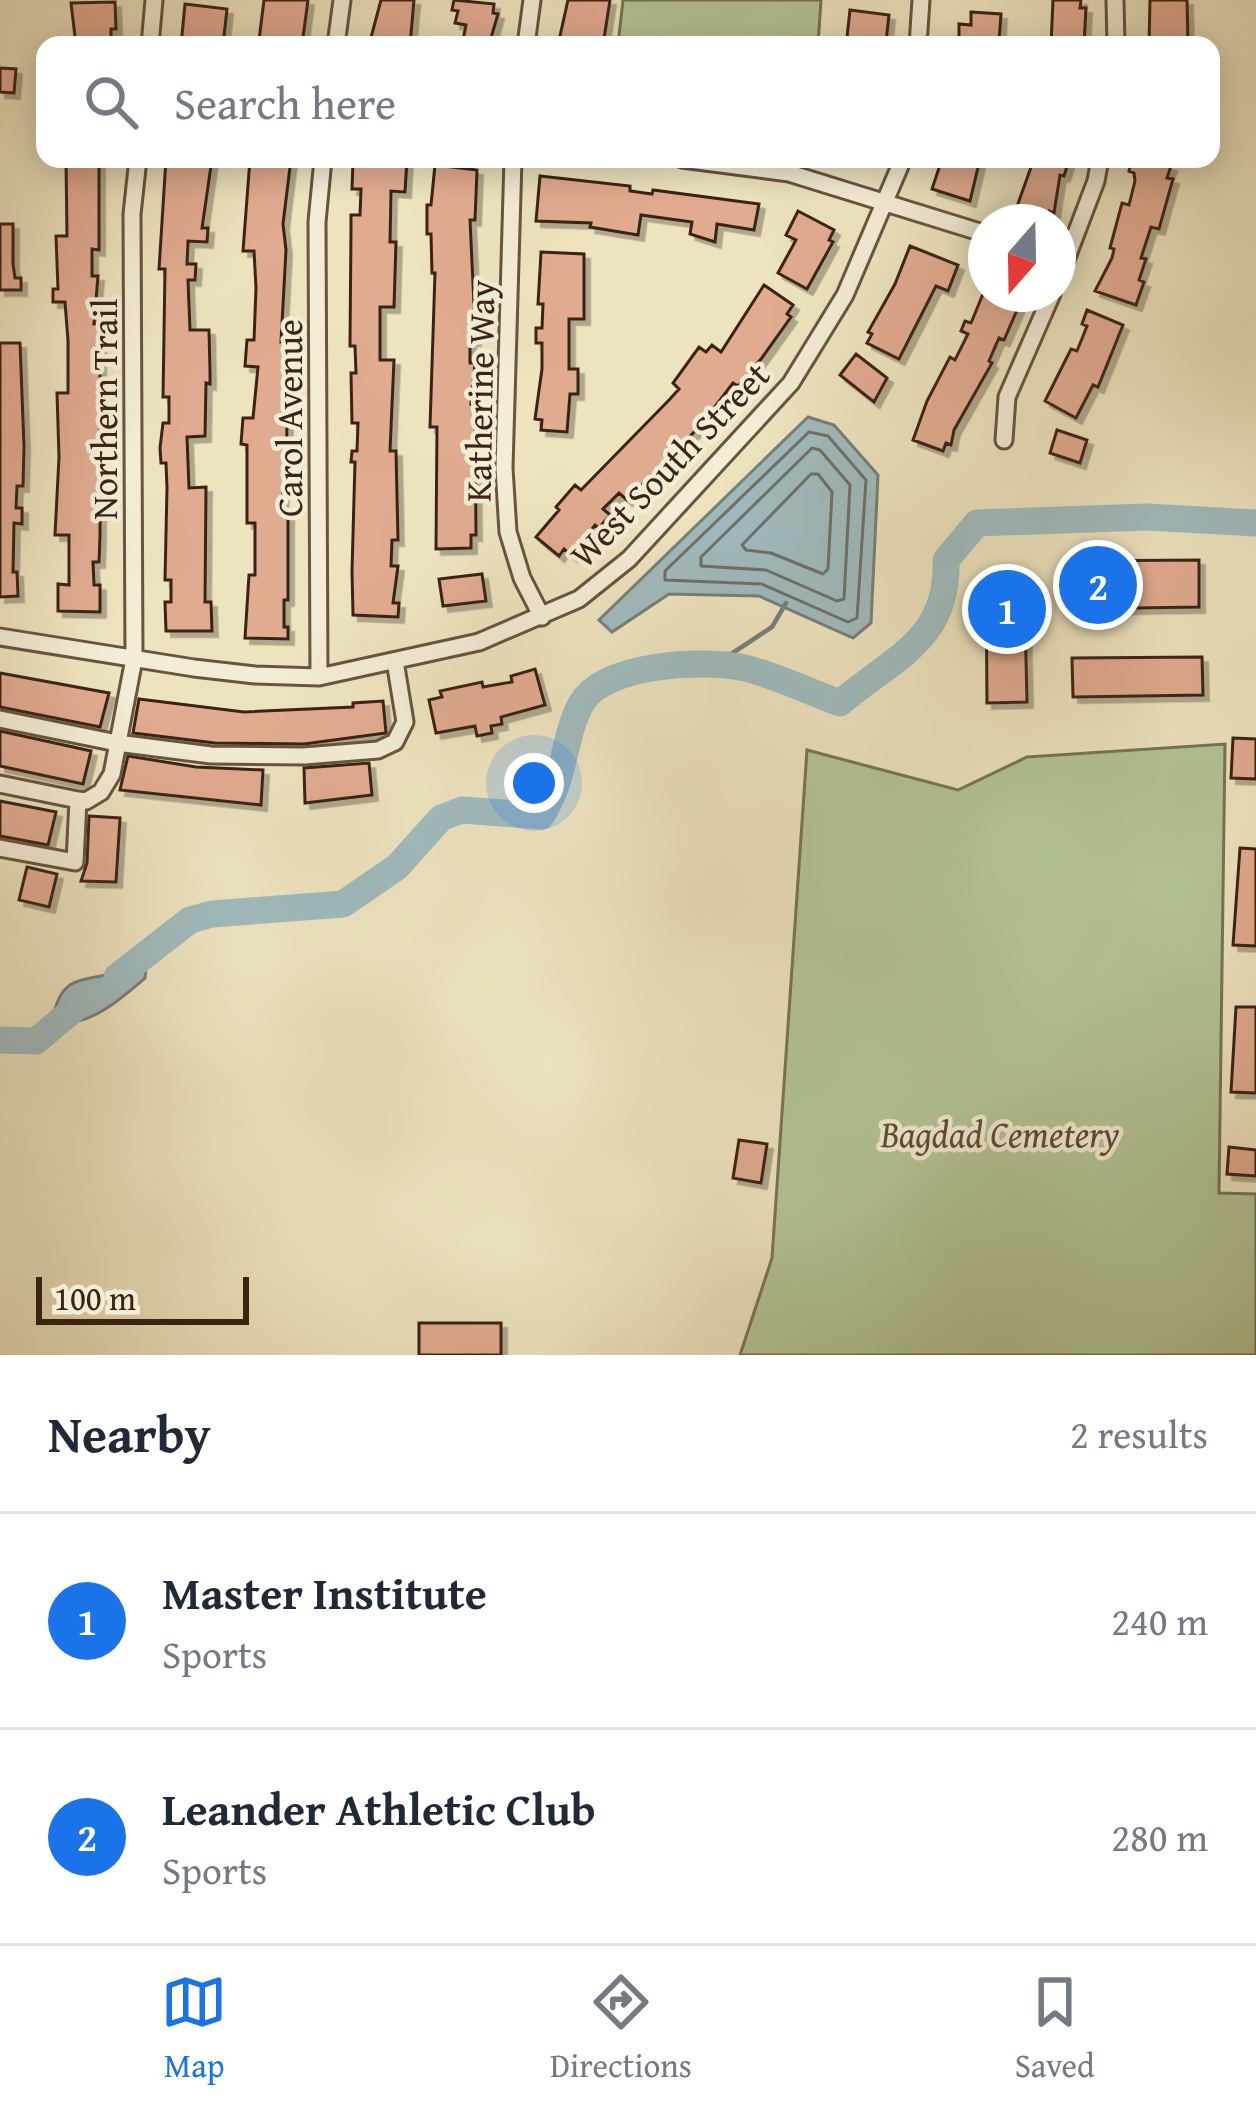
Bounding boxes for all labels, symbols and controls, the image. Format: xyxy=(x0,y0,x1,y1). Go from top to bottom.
search box xyxy=(36,36,1220,168)
icon: search xyxy=(78,69,144,135)
text: Search here xyxy=(174,70,396,135)
north arrow xyxy=(968,204,1076,312)
street label: Katherine Way xyxy=(451,279,507,503)
street label: Northern Trail xyxy=(77,298,130,520)
street label: Carol Avenue xyxy=(262,319,315,517)
street label: West South Street xyxy=(557,349,781,579)
pin: 2 xyxy=(1059,540,1137,630)
pin: 1 xyxy=(968,564,1046,654)
your location xyxy=(504,753,564,813)
park label: Bagdad Cemetery xyxy=(880,1107,1120,1160)
scale bar xyxy=(36,1271,249,1324)
text: 100 m xyxy=(54,1274,136,1322)
text: Nearby xyxy=(48,1396,211,1471)
text: 2 results xyxy=(1070,1405,1208,1462)
text: Master Institute xyxy=(162,1560,487,1625)
text: 1 xyxy=(77,1592,97,1649)
text: 240 m xyxy=(1111,1592,1208,1649)
text: Sports xyxy=(162,1625,267,1682)
text: Leander Athletic Club xyxy=(162,1776,596,1841)
text: 2 xyxy=(77,1808,97,1865)
text: 280 m xyxy=(1111,1808,1208,1865)
text: Sports xyxy=(162,1841,267,1898)
tab: Map xyxy=(161,1969,227,2089)
tab: Directions xyxy=(550,1969,692,2089)
tab: Saved xyxy=(1015,1969,1095,2089)

